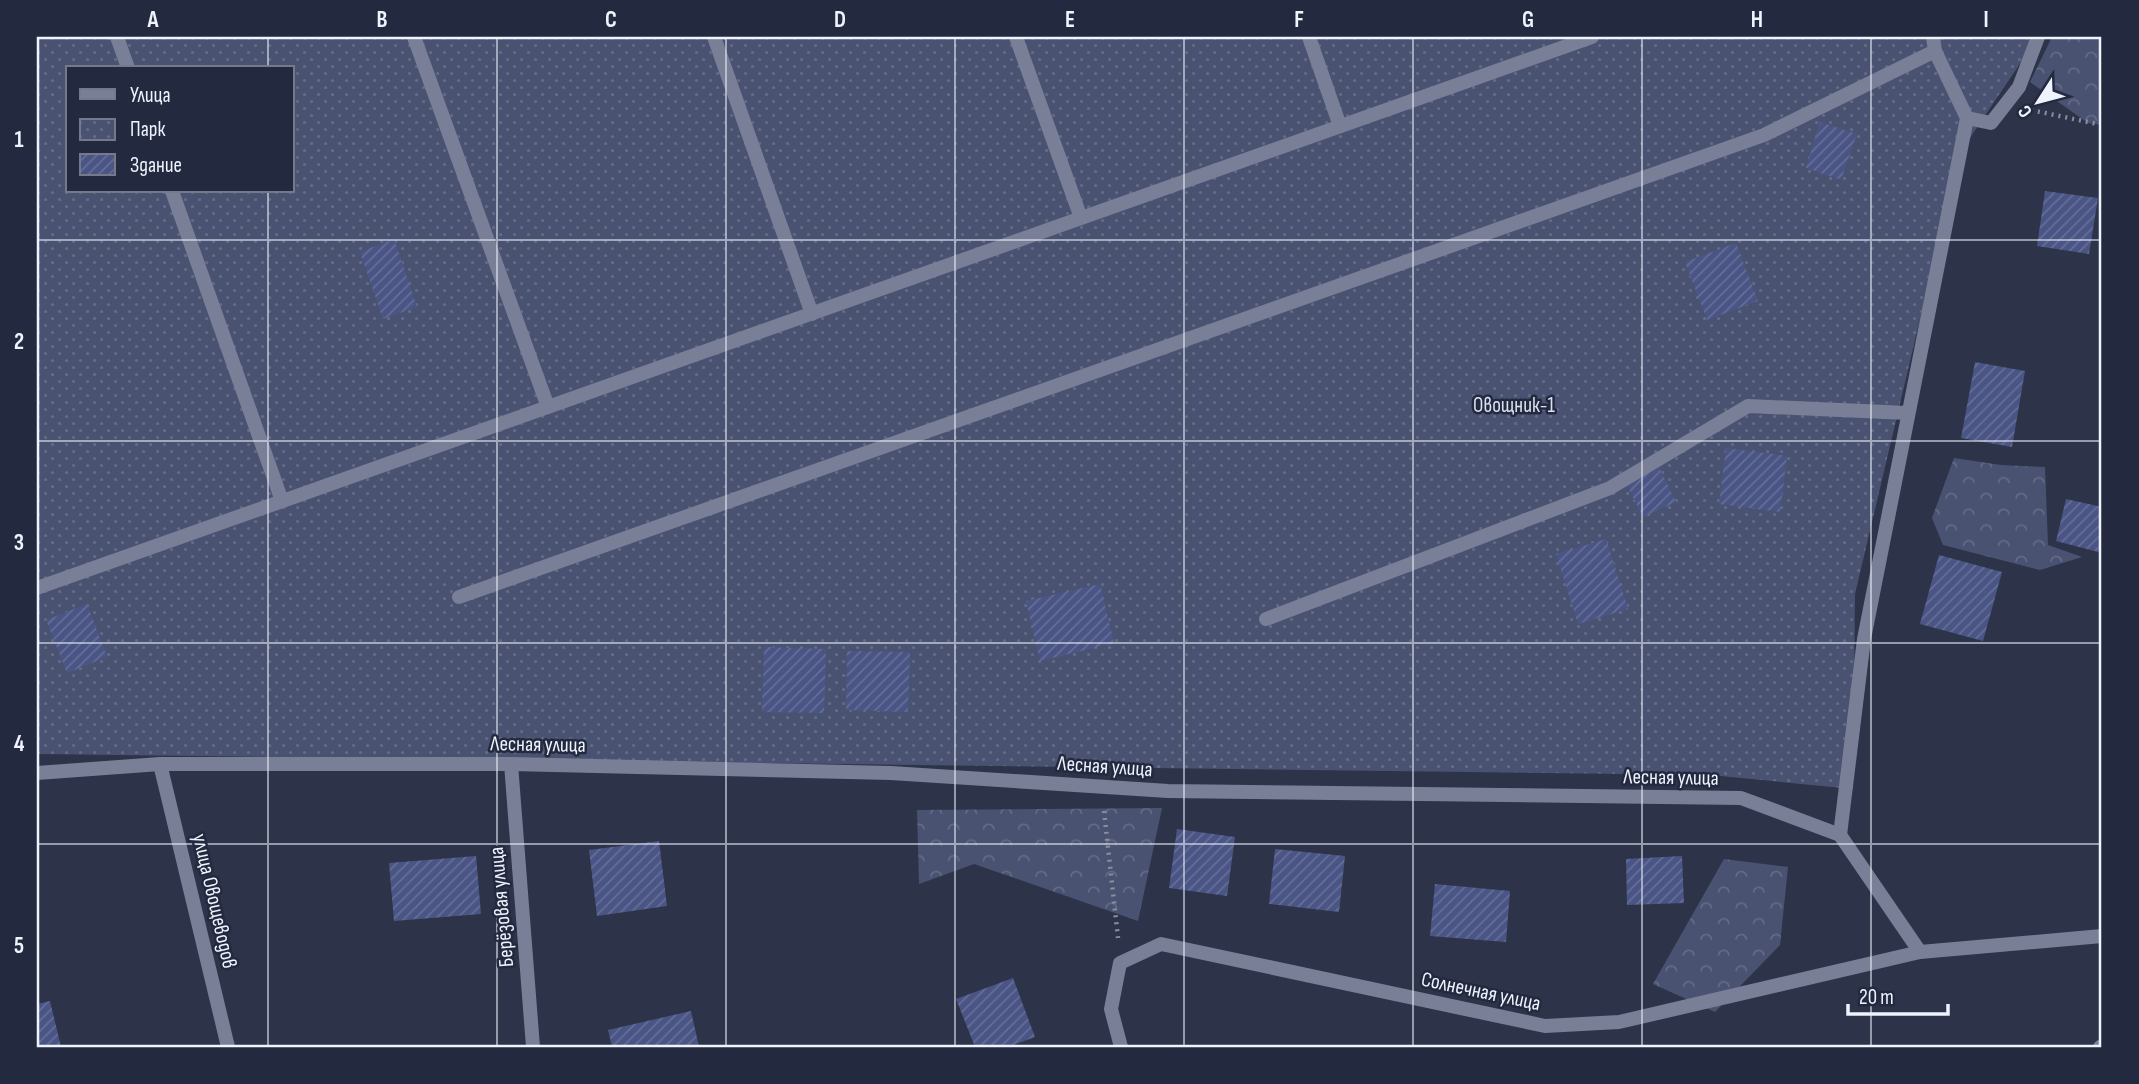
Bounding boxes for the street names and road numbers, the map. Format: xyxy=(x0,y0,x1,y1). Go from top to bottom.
street label: Лесная улица xyxy=(489,731,586,758)
street label: Лесная улица xyxy=(1056,751,1153,782)
street label: Лесная улица xyxy=(1622,764,1719,791)
street label: улица Овощеводов xyxy=(187,831,242,971)
street label: Берёзовая улица xyxy=(484,846,519,968)
street label: Солнечная улица xyxy=(1419,967,1543,1016)

